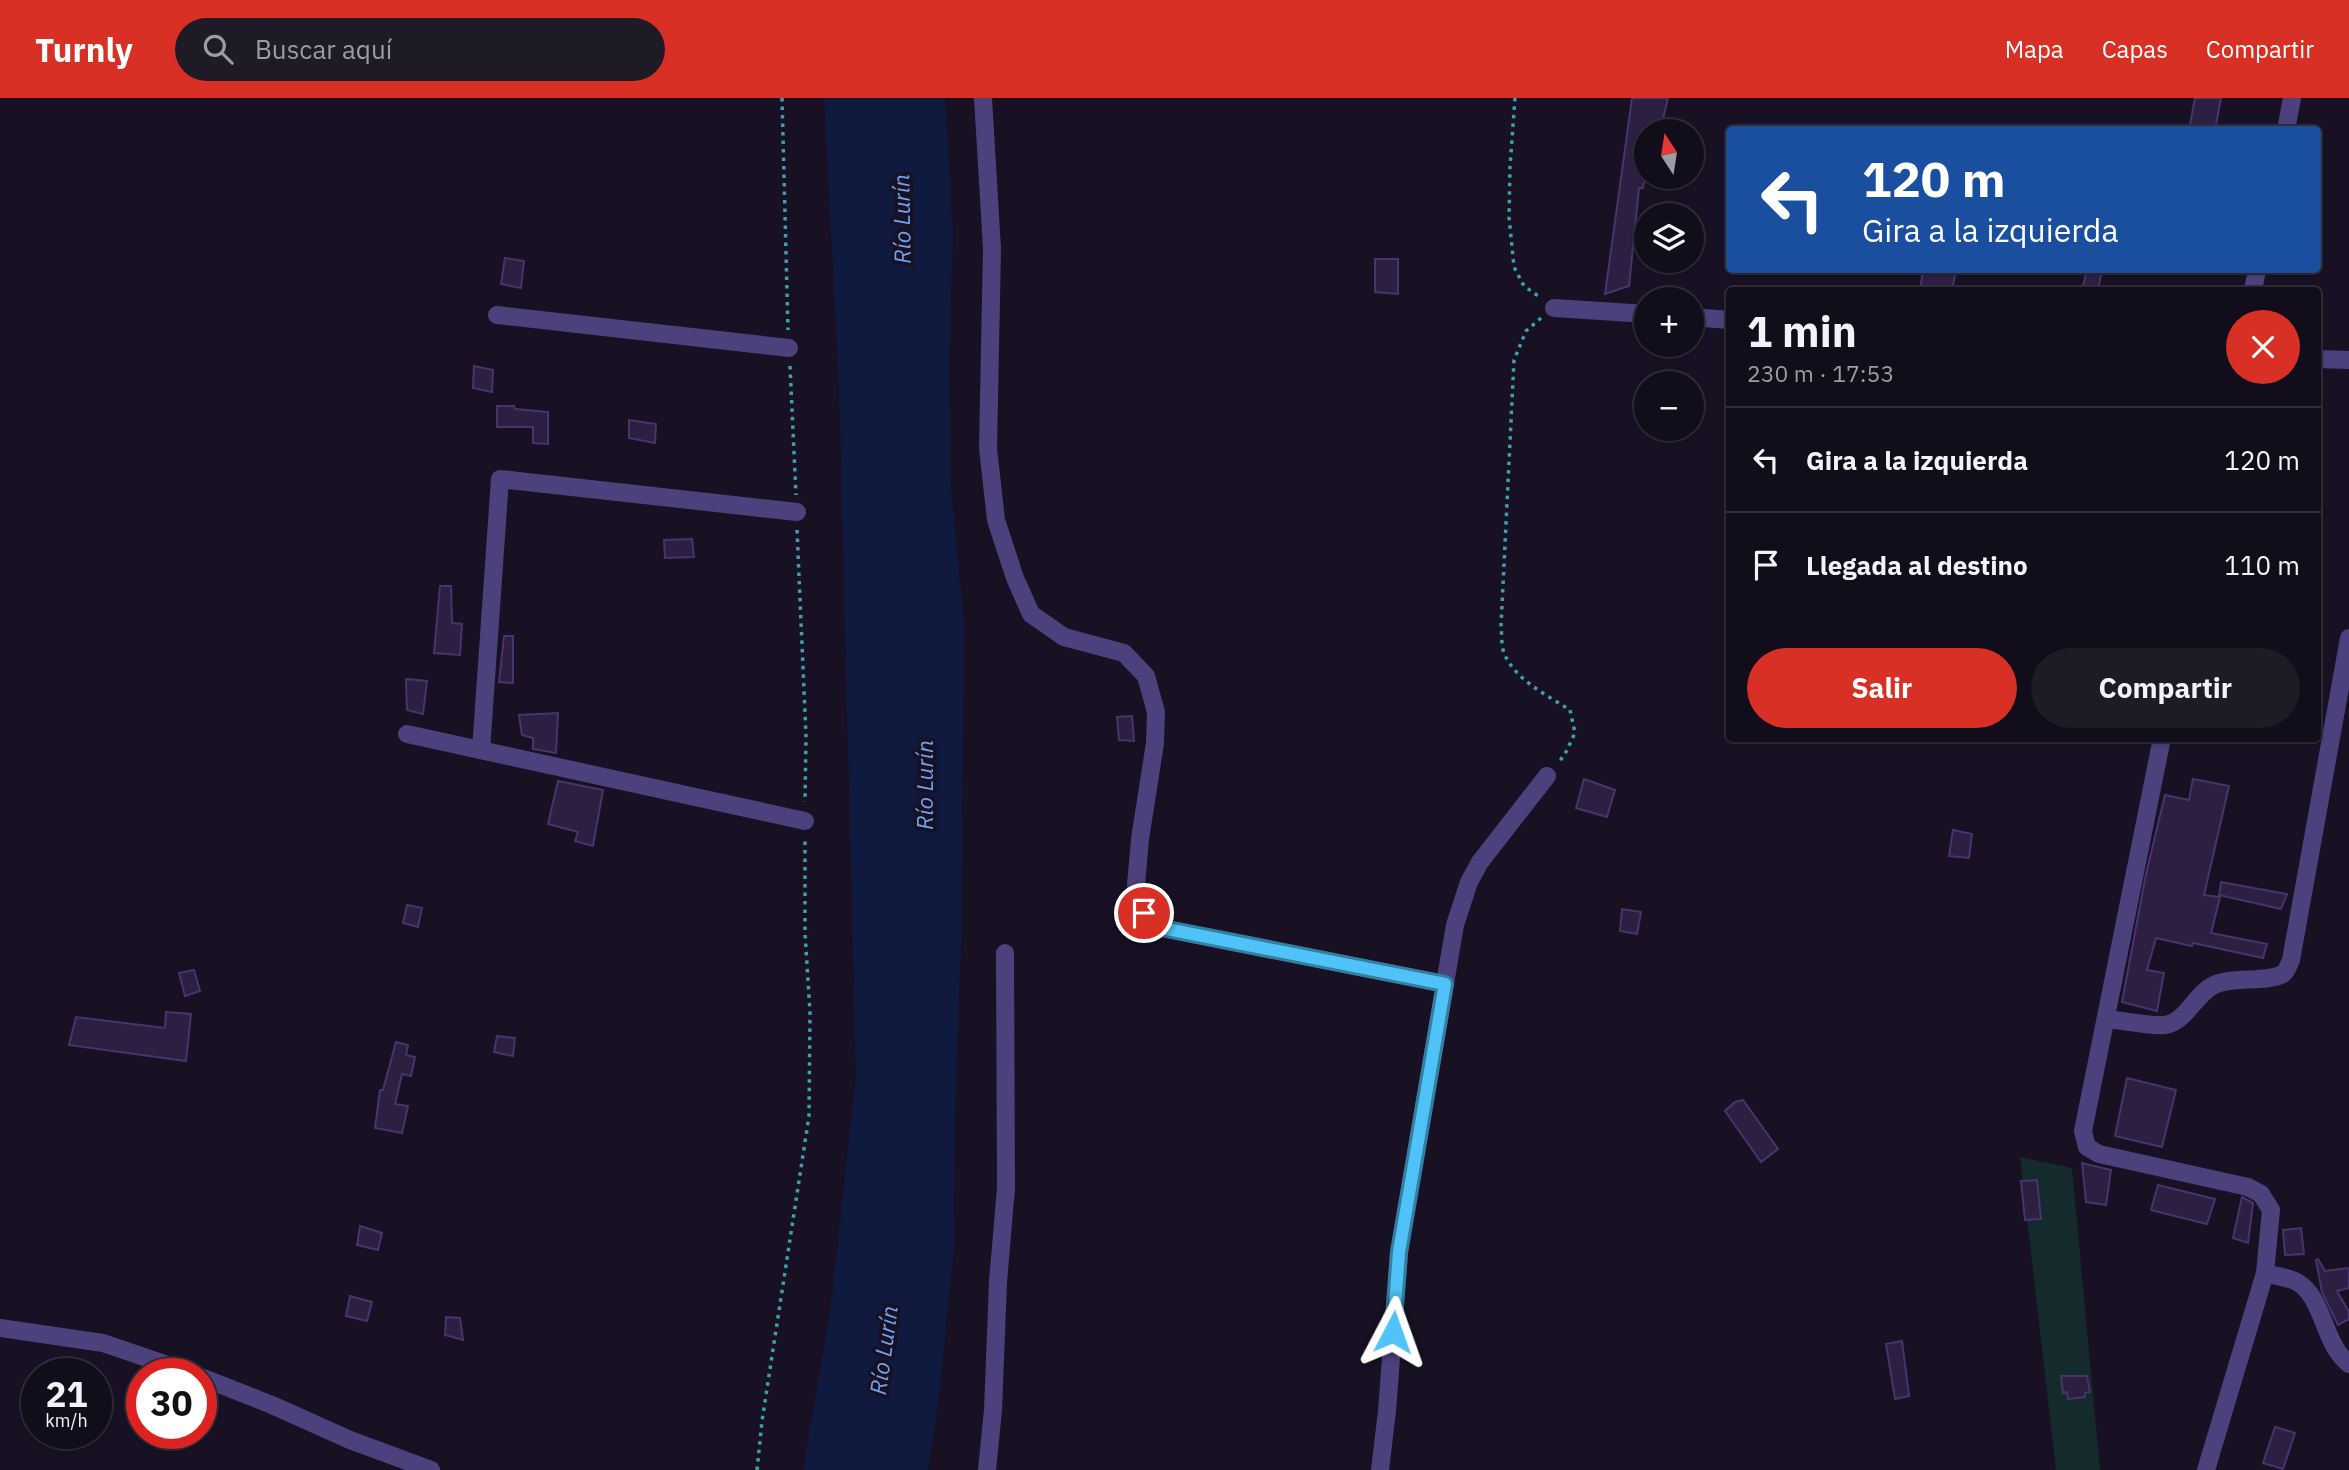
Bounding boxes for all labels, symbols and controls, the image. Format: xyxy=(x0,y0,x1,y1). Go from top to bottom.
search box xyxy=(175,18,665,81)
text: Turnly xyxy=(35,28,133,71)
icon: search xyxy=(199,30,237,68)
text: Buscar aquí xyxy=(255,32,392,66)
text: Mapa xyxy=(2005,33,2064,65)
text: Capas xyxy=(2102,33,2168,65)
text: Compartir xyxy=(2206,33,2314,65)
north arrow xyxy=(1634,119,1704,189)
map controls xyxy=(1634,119,1704,441)
text: 120 m xyxy=(1862,147,2006,210)
icon: left xyxy=(1747,154,1838,245)
water label: Río Lurín xyxy=(885,174,917,264)
button: layers xyxy=(1634,203,1704,273)
text: Gira a la izquierda xyxy=(1862,209,2119,251)
button: + xyxy=(1634,287,1704,357)
text: 1 min xyxy=(1747,304,1857,359)
button: close xyxy=(2226,310,2300,384)
text: 230 m · 17:53 xyxy=(1747,358,1894,388)
button: − xyxy=(1634,371,1704,441)
icon: left xyxy=(1747,441,1785,479)
text: Gira a la izquierda xyxy=(1806,443,2028,477)
text: 120 m xyxy=(2224,443,2300,477)
icon: arrive xyxy=(1747,546,1785,584)
text: Llegada al destino xyxy=(1806,548,2028,582)
text: 110 m xyxy=(2224,548,2300,582)
button: Salir xyxy=(1747,648,2017,728)
button: Compartir xyxy=(2031,648,2300,728)
water label: Río Lurín xyxy=(909,740,939,830)
pin xyxy=(1114,883,1174,943)
icon: arrive xyxy=(1125,894,1163,932)
position arrow xyxy=(1356,1295,1430,1369)
water label: Río Lurín xyxy=(862,1303,904,1397)
speed limit sign: 30 xyxy=(126,1358,217,1449)
text: 21 xyxy=(45,1371,88,1417)
text: km/h xyxy=(45,1409,88,1432)

